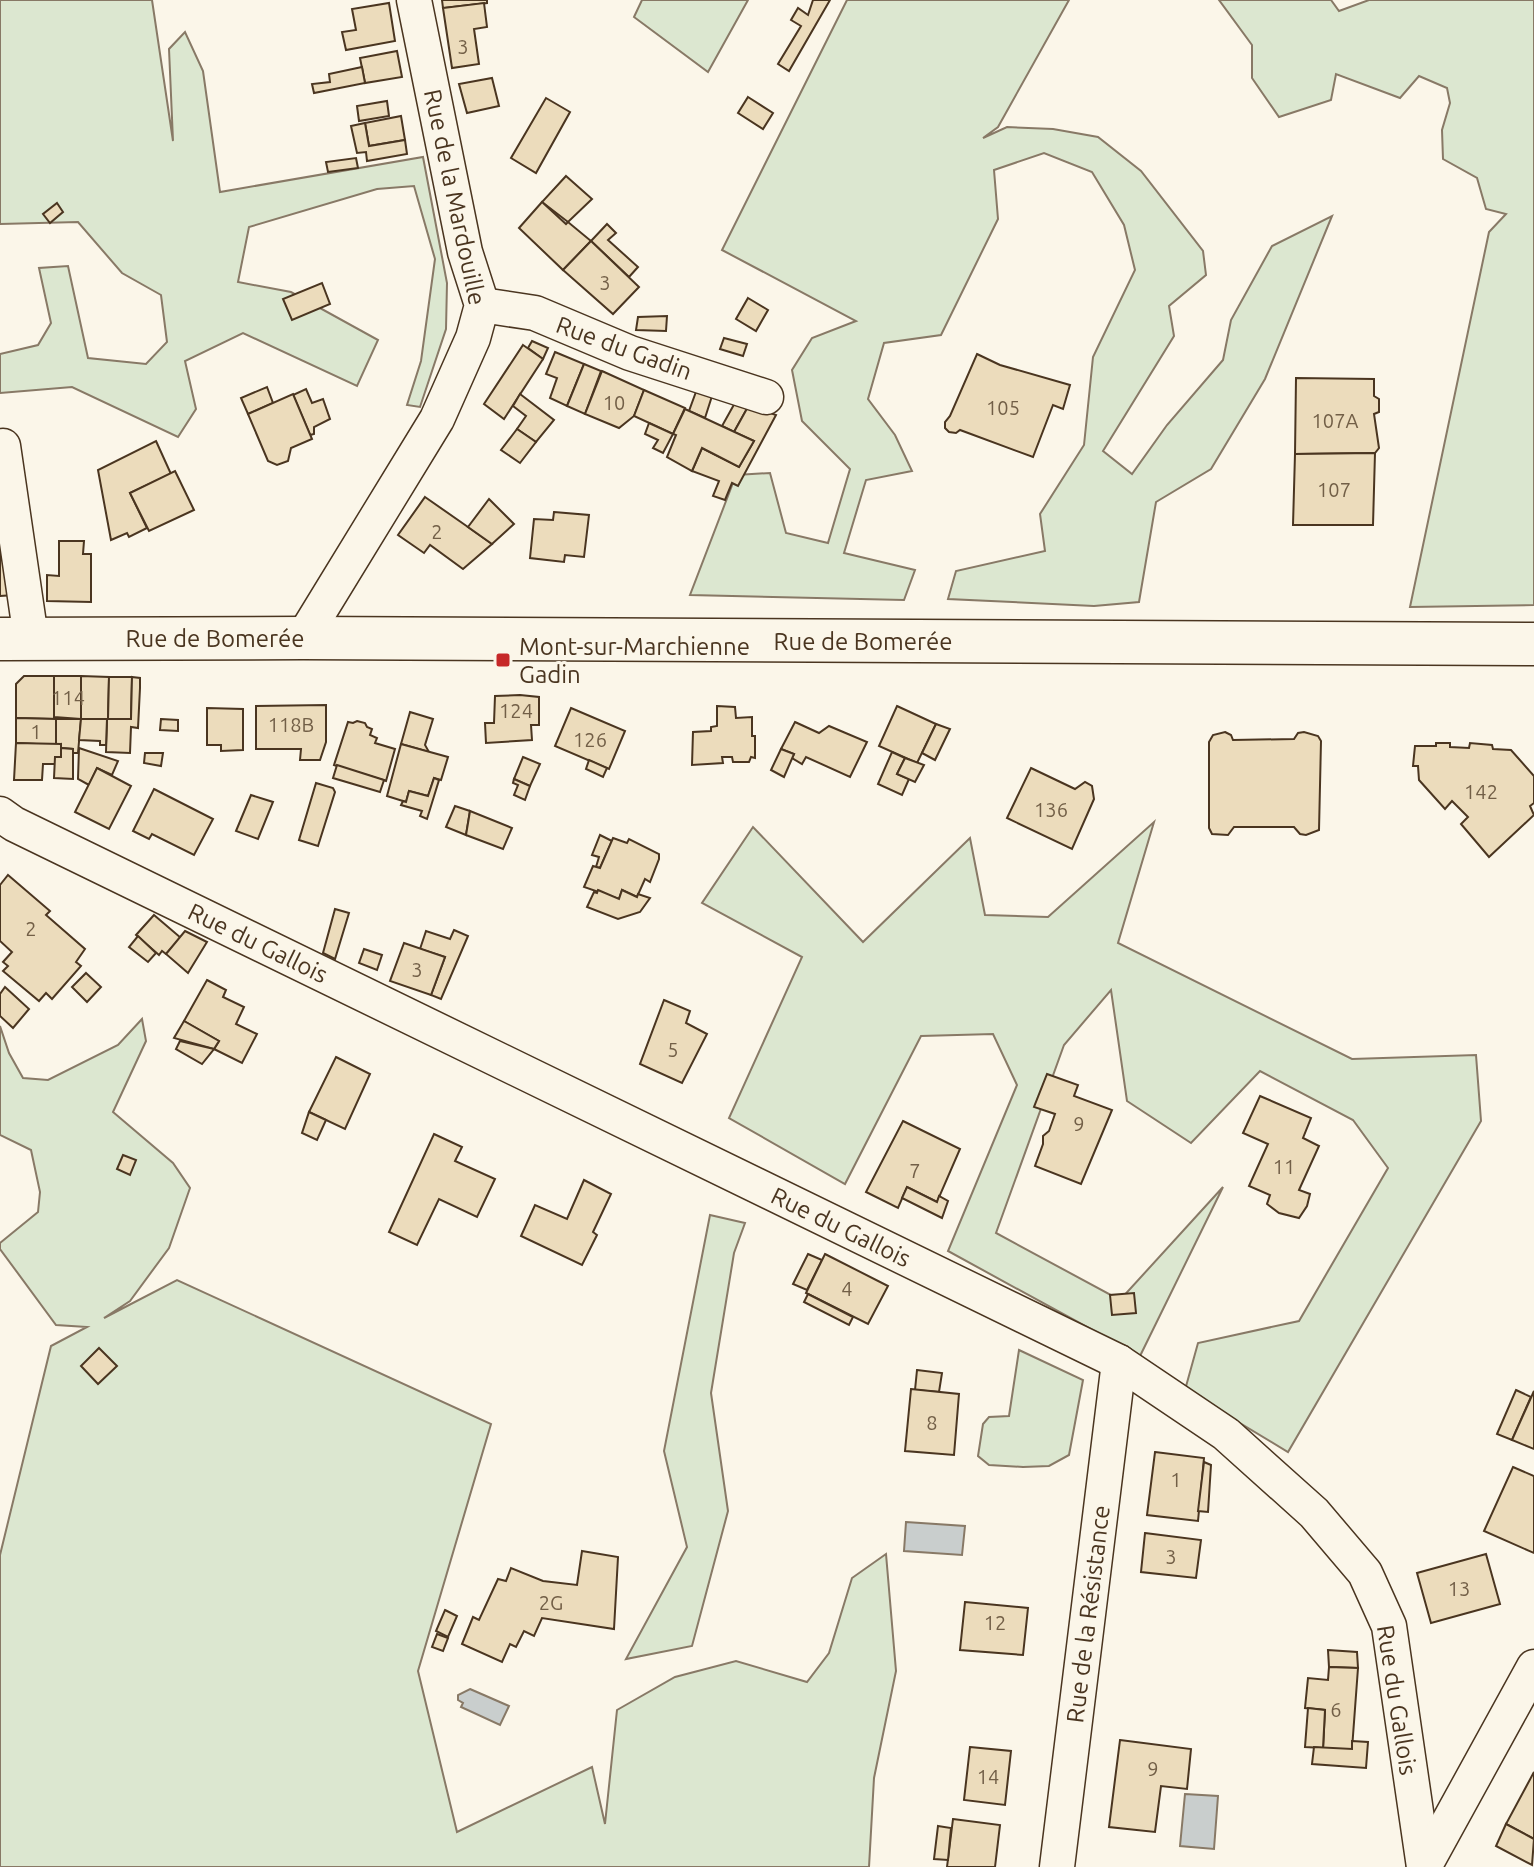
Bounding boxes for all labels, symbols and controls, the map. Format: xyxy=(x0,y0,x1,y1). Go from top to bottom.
house number: 3 xyxy=(457,35,469,58)
street label: Rue de la Mardouille xyxy=(419,87,491,307)
house number: 3 xyxy=(599,271,611,294)
street label: Rue du Gadin xyxy=(552,311,696,385)
house number: 10 xyxy=(603,391,625,414)
house number: 105 xyxy=(986,396,1020,419)
house number: 107A xyxy=(1312,409,1358,432)
house number: 107 xyxy=(1317,478,1351,501)
house number: 2 xyxy=(431,520,443,543)
street label: Rue de Bomerée xyxy=(126,625,305,652)
street label: Rue de Bomerée xyxy=(774,628,953,655)
place label: Mont-sur-Marchienne Gadin xyxy=(519,633,750,688)
marker: Mont-sur-Marchienne Gadin xyxy=(494,651,512,669)
house number: 114 xyxy=(51,686,85,709)
house number: 124 xyxy=(499,699,533,722)
house number: 118B xyxy=(268,713,314,736)
house number: 1 xyxy=(30,720,42,743)
house number: 126 xyxy=(573,728,607,751)
house number: 142 xyxy=(1464,780,1498,803)
house number: 136 xyxy=(1034,798,1068,821)
street label: Rue du Gallois xyxy=(184,898,332,988)
house number: 2 xyxy=(25,917,37,940)
house number: 3 xyxy=(411,958,423,981)
house number: 5 xyxy=(667,1038,679,1061)
house number: 9 xyxy=(1073,1112,1085,1135)
house number: 11 xyxy=(1273,1155,1295,1178)
house number: 7 xyxy=(909,1159,921,1182)
street label: Rue du Gallois xyxy=(767,1182,915,1272)
house number: 4 xyxy=(841,1277,853,1300)
house number: 8 xyxy=(926,1411,938,1434)
house number: 1 xyxy=(1170,1468,1182,1491)
street label: Rue de la Résistance xyxy=(1061,1504,1115,1724)
house number: 3 xyxy=(1165,1545,1177,1568)
house number: 13 xyxy=(1448,1577,1470,1600)
house number: 2G xyxy=(539,1591,563,1614)
house number: 12 xyxy=(984,1611,1006,1634)
street label: Rue du Gallois xyxy=(1372,1623,1422,1777)
house number: 6 xyxy=(1330,1698,1342,1721)
house number: 9 xyxy=(1147,1757,1159,1780)
house number: 14 xyxy=(977,1765,999,1788)

